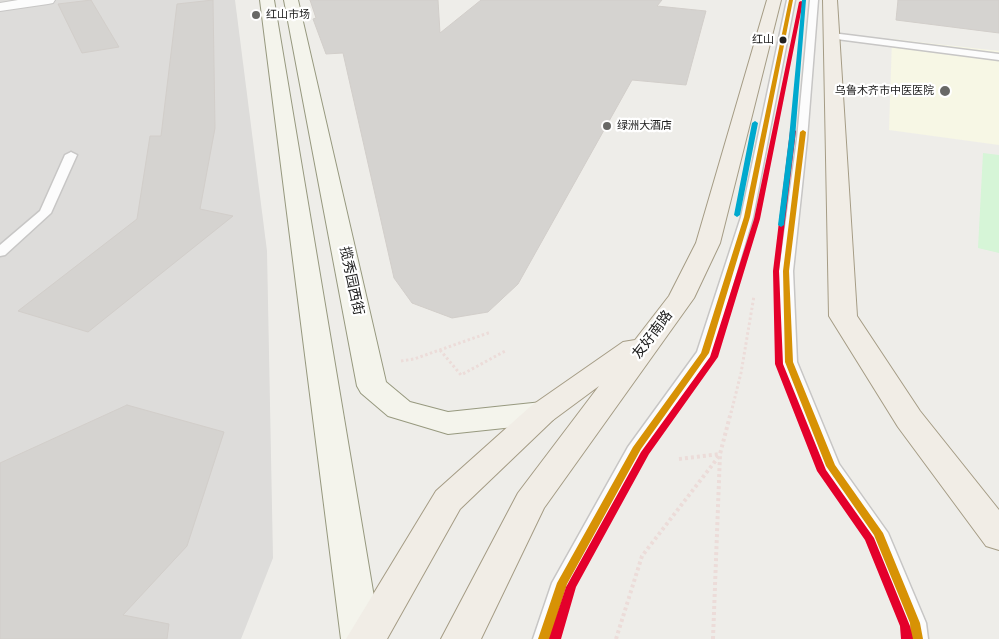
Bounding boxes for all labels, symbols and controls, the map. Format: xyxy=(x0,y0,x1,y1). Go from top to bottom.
place label: 红山市场 xyxy=(266,8,310,22)
marker: 红山市场 xyxy=(250,9,262,21)
place label: 红山 xyxy=(752,33,774,47)
marker: 红山 xyxy=(778,35,788,45)
place label: 乌鲁木齐市中医医院 xyxy=(835,84,934,98)
marker: 乌鲁木齐市中医医院 xyxy=(938,84,952,98)
place label: 绿洲大酒店 xyxy=(617,119,672,133)
marker: 绿洲大酒店 xyxy=(601,120,613,132)
street label: 揽秀园西街 xyxy=(336,245,366,317)
street label: 友好南路 xyxy=(629,308,677,362)

